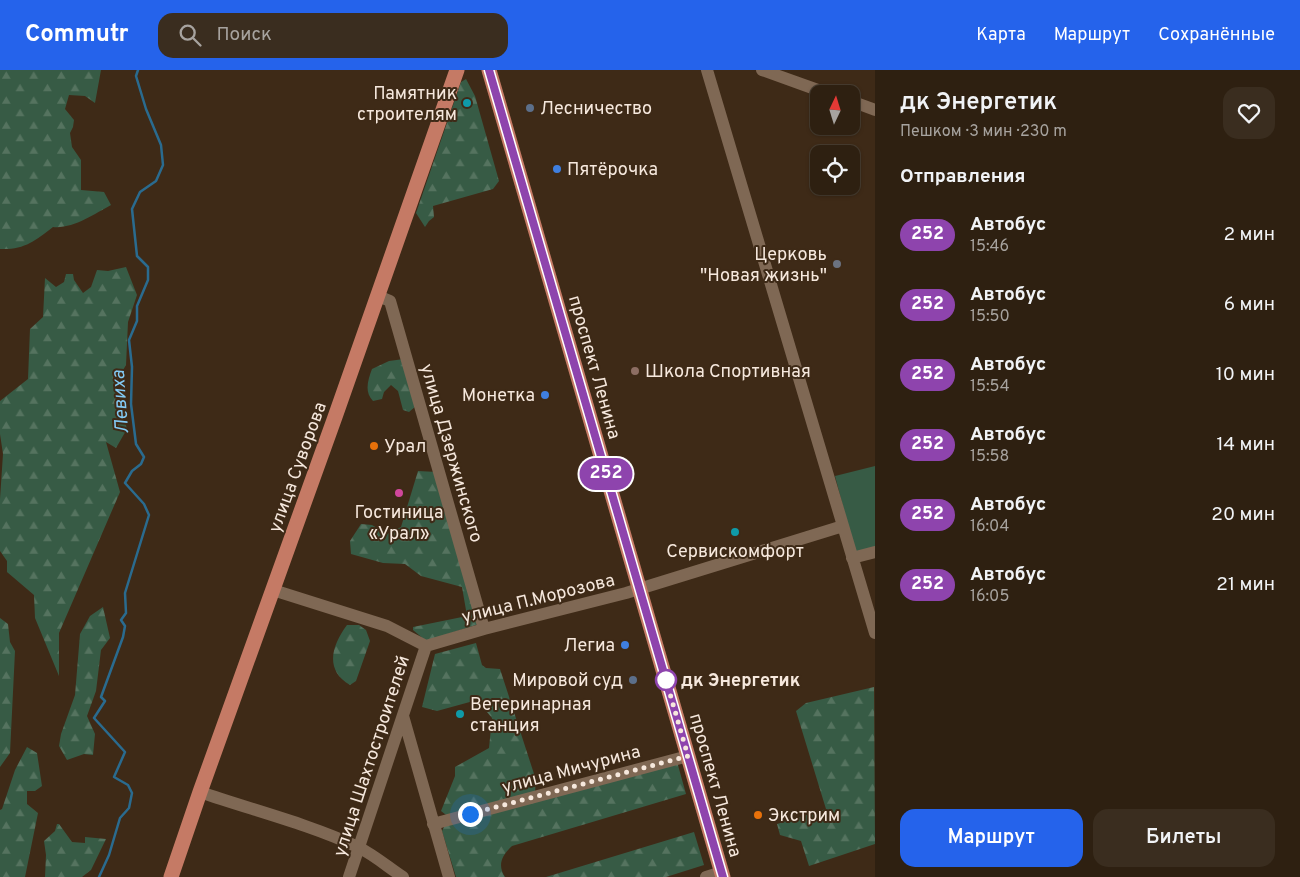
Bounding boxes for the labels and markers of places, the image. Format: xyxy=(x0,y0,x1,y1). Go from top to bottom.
place label: Памятник строителям xyxy=(357,83,457,127)
marker: Памятник строителям xyxy=(461,97,473,109)
place label: Лесничество xyxy=(540,98,652,121)
marker: Лесничество xyxy=(524,102,536,114)
place label: Пятёрочка xyxy=(567,159,658,182)
marker: Пятёрочка xyxy=(551,163,563,175)
place label: Церковь "Новая жизнь" xyxy=(700,244,827,288)
marker: Церковь "Новая жизнь" xyxy=(831,258,843,270)
place label: Школа Спортивная xyxy=(645,361,811,384)
marker: Школа Спортивная xyxy=(629,365,641,377)
place label: Монетка xyxy=(462,385,535,408)
marker: Монетка xyxy=(539,389,551,401)
place label: Урал xyxy=(384,436,426,459)
marker: Урал xyxy=(368,440,380,452)
marker: Гостиница «Урал» xyxy=(393,487,405,499)
place label: Гостиница «Урал» xyxy=(354,502,444,546)
marker: Сервискомфорт xyxy=(729,526,741,538)
place label: Сервискомфорт xyxy=(666,541,804,564)
place label: Легиа xyxy=(563,635,615,658)
marker: Легиа xyxy=(619,639,631,651)
marker: дк Энергетик xyxy=(655,669,677,691)
place label: Мировой суд xyxy=(512,670,623,693)
place label: дк Энергетик xyxy=(681,670,801,693)
marker: Мировой суд xyxy=(627,674,639,686)
place label: Ветеринарная станция xyxy=(470,694,592,738)
marker: Ветеринарная станция xyxy=(454,708,466,720)
place label: Экстрим xyxy=(768,805,840,828)
marker: Экстрим xyxy=(752,809,764,821)

